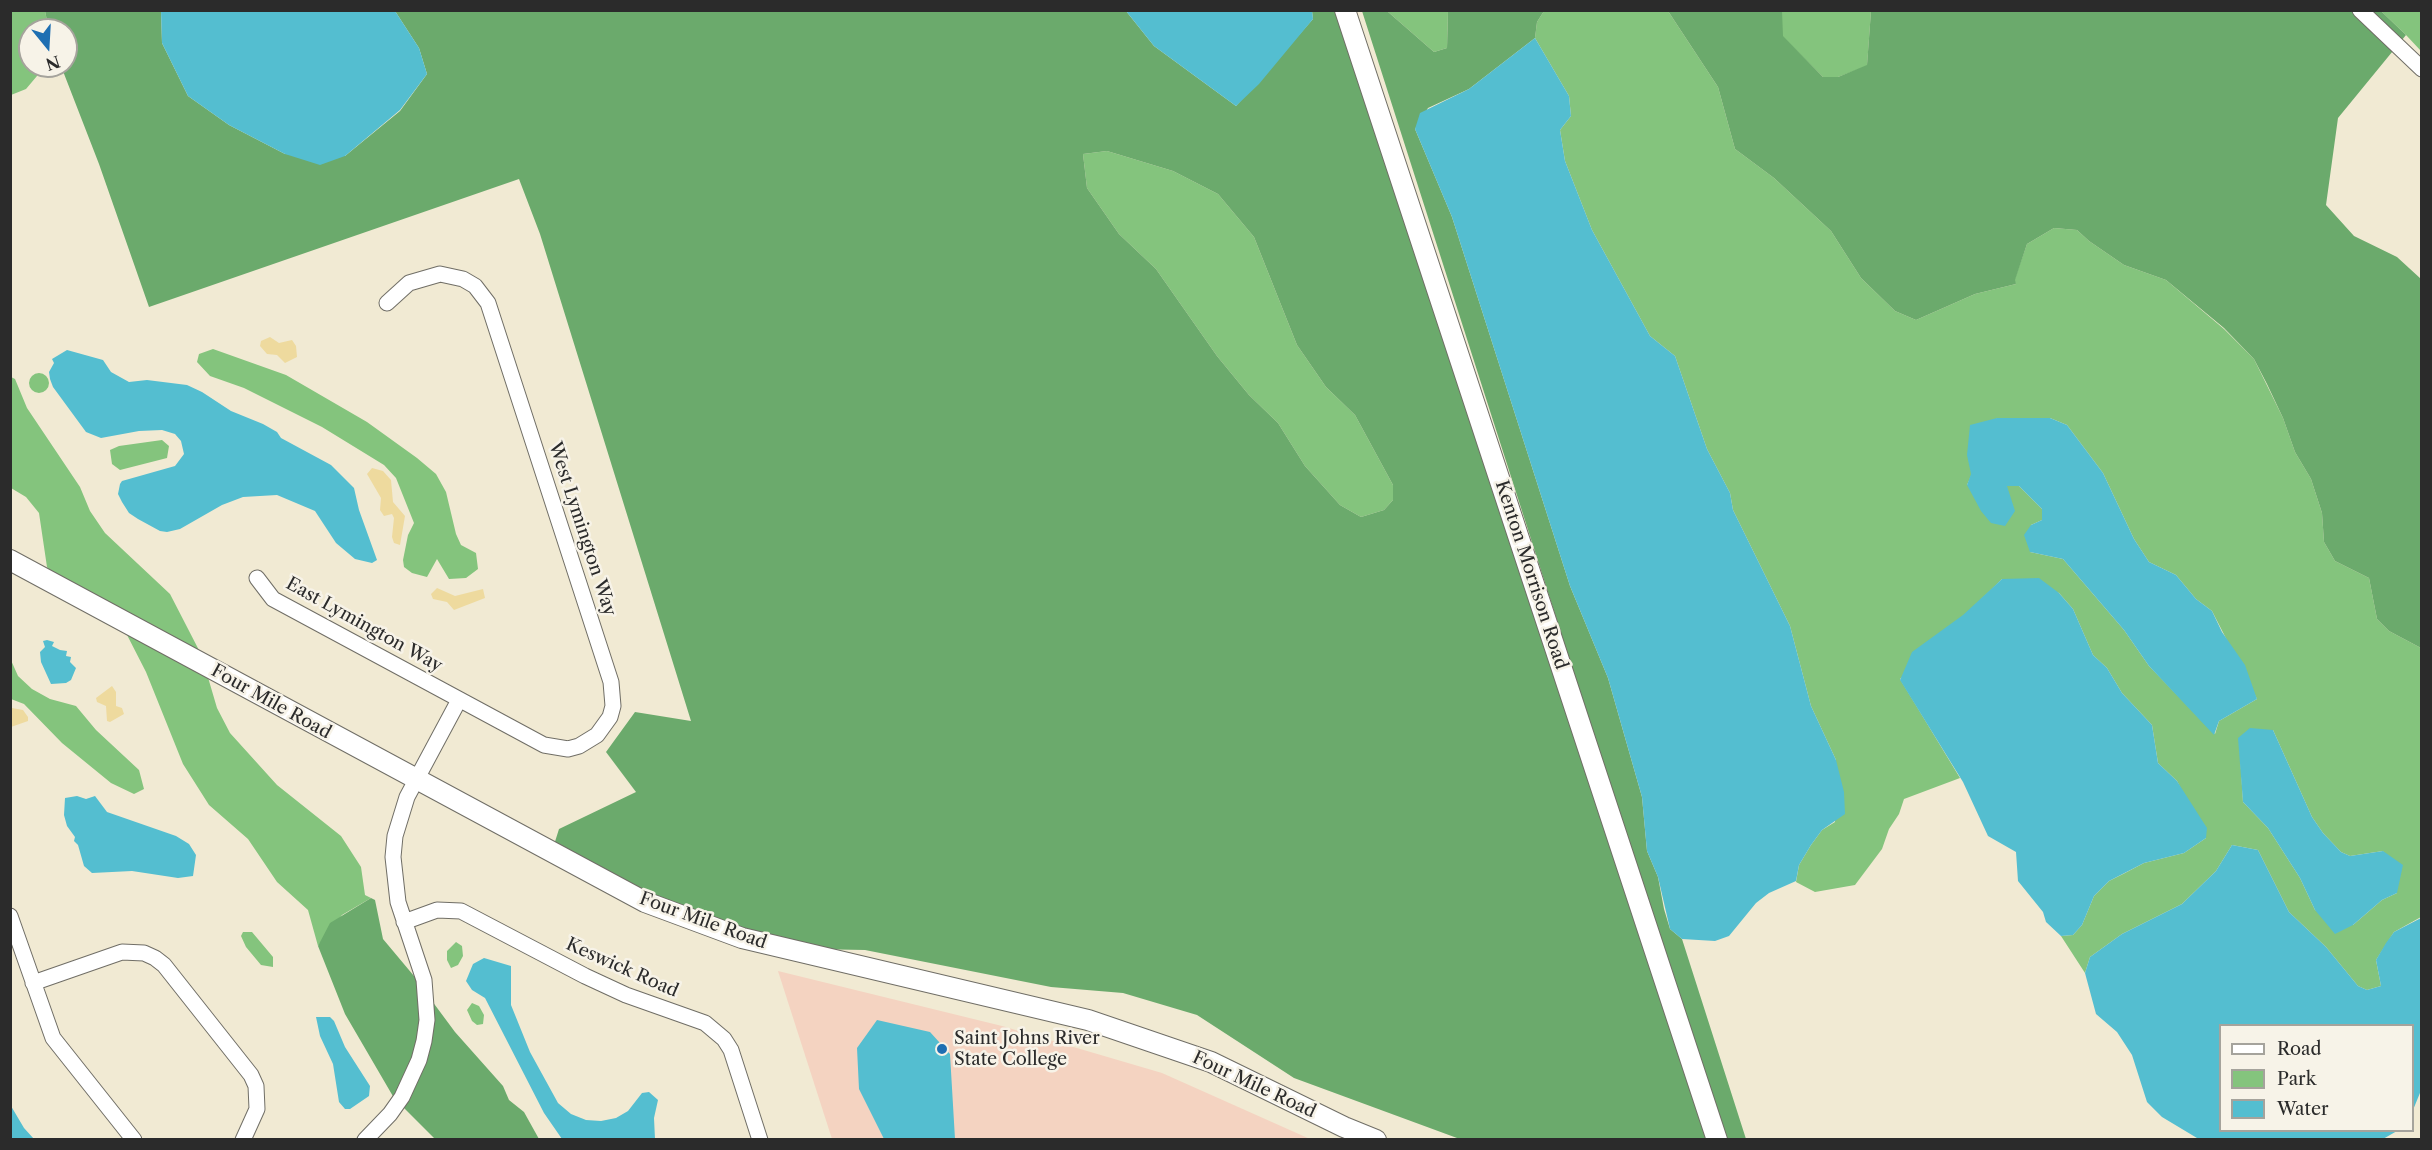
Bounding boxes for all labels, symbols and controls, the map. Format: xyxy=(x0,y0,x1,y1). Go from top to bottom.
north arrow xyxy=(18,18,78,78)
text: N xyxy=(43,52,63,75)
street label: West Lymington Way xyxy=(544,439,620,619)
street label: Kenton Morrison Road xyxy=(1490,478,1572,672)
street label: East Lymington Way xyxy=(282,573,446,677)
street label: Four Mile Road xyxy=(207,660,335,744)
street label: Four Mile Road xyxy=(636,888,770,954)
street label: Keswick Road xyxy=(562,934,682,1002)
legend xyxy=(2219,1024,2414,1132)
place label: Saint Johns River State College xyxy=(954,1028,1100,1070)
text: Road xyxy=(2277,1038,2322,1060)
marker: Saint Johns River State College xyxy=(935,1042,949,1056)
street label: Four Mile Road xyxy=(1189,1047,1319,1123)
text: Park xyxy=(2277,1068,2316,1090)
text: Water xyxy=(2277,1098,2329,1120)

